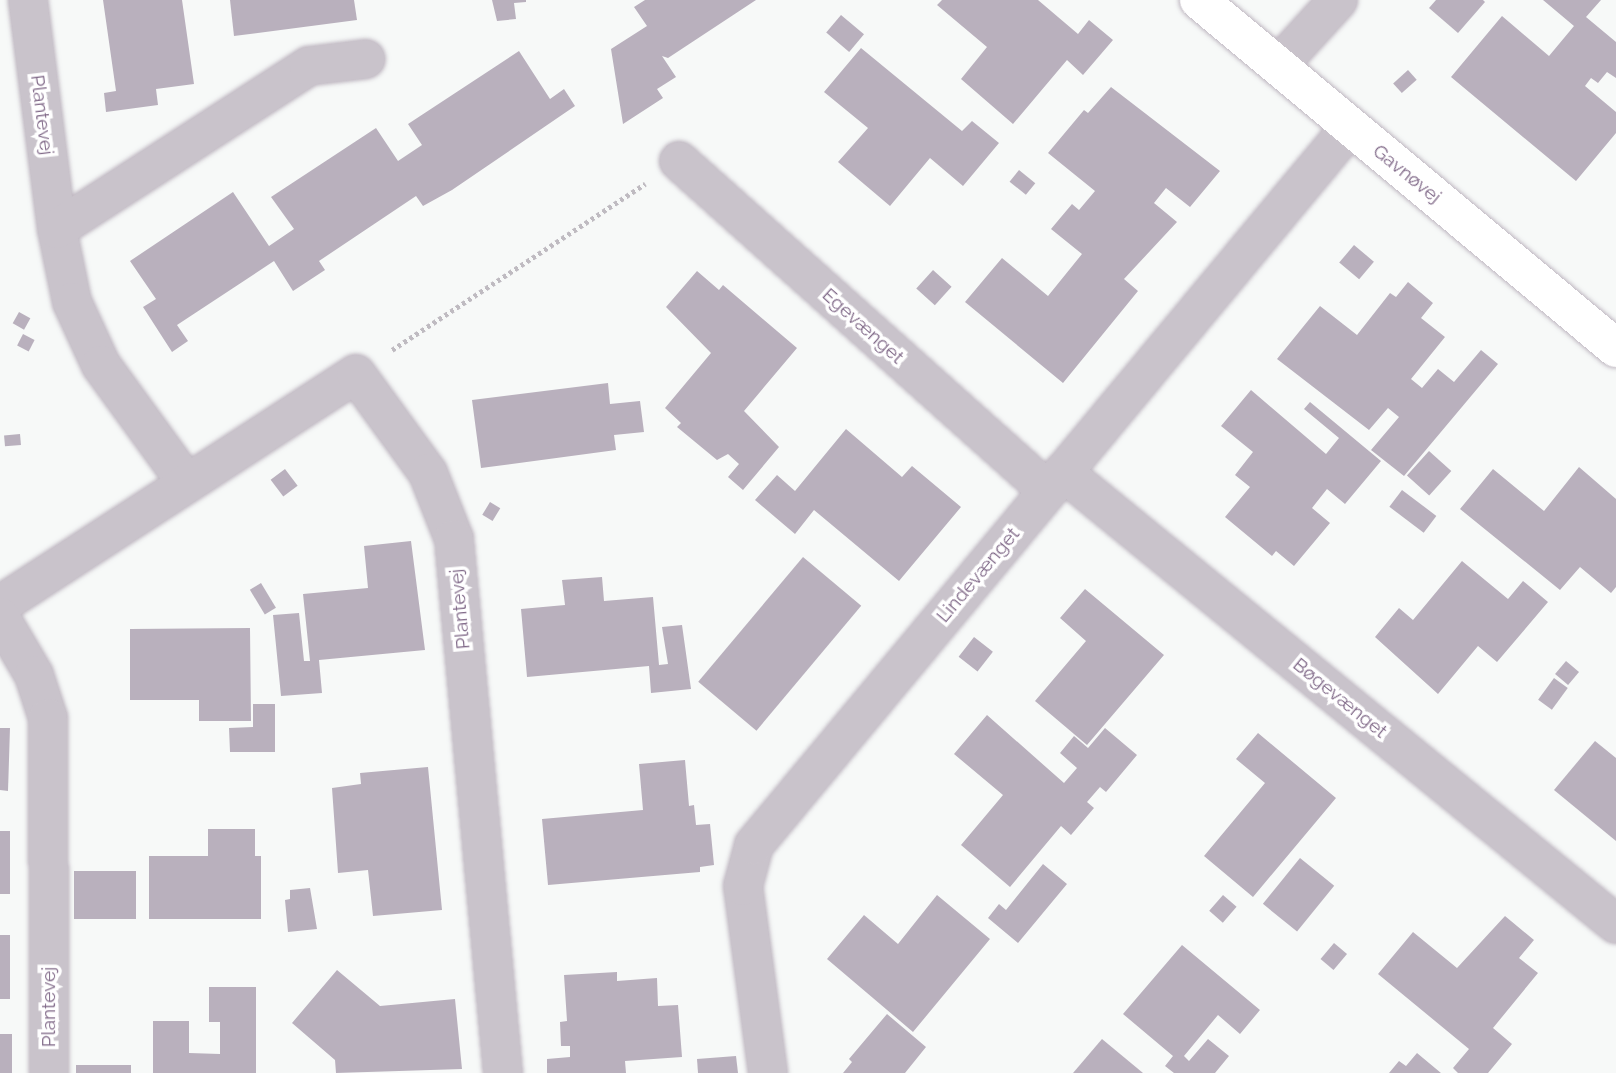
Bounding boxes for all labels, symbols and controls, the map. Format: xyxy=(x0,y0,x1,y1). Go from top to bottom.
street label: Plantevej xyxy=(26,74,58,156)
street label: Gavnøvej xyxy=(1368,140,1446,208)
street label: Egevænget xyxy=(818,283,908,369)
street label: Lindevænget xyxy=(932,523,1024,627)
street label: Plantevej xyxy=(445,568,475,650)
street label: Bøgevænget xyxy=(1288,653,1392,743)
street label: Plantevej xyxy=(38,967,60,1047)

